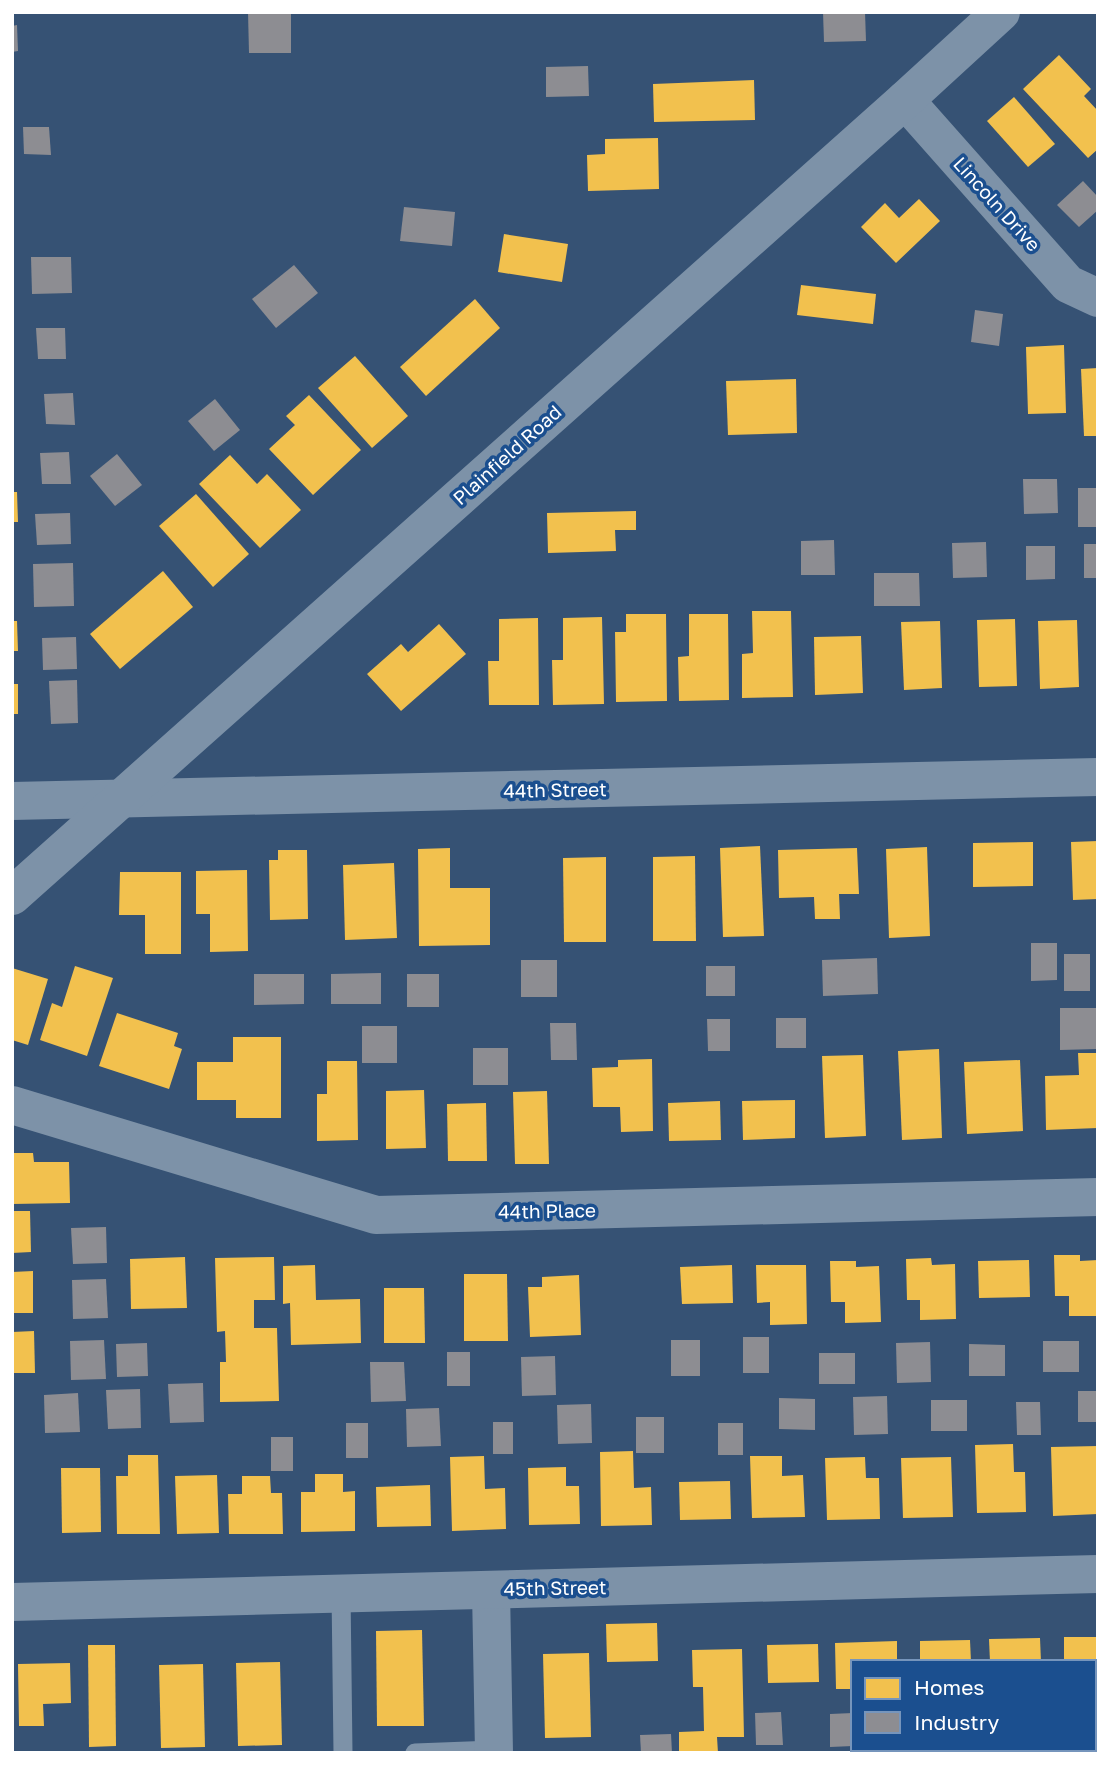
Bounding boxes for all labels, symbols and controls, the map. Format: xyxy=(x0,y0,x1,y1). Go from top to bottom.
street label: Lincoln Drive xyxy=(949,152,1046,256)
street label: Plainfield Road xyxy=(448,400,566,509)
street label: 44th Street xyxy=(503,777,607,802)
street label: 44th Place xyxy=(498,1198,596,1223)
street label: 45th Street xyxy=(503,1575,607,1600)
legend xyxy=(851,1660,1096,1751)
text: Homes xyxy=(914,1674,984,1700)
text: Industry xyxy=(914,1709,999,1735)

